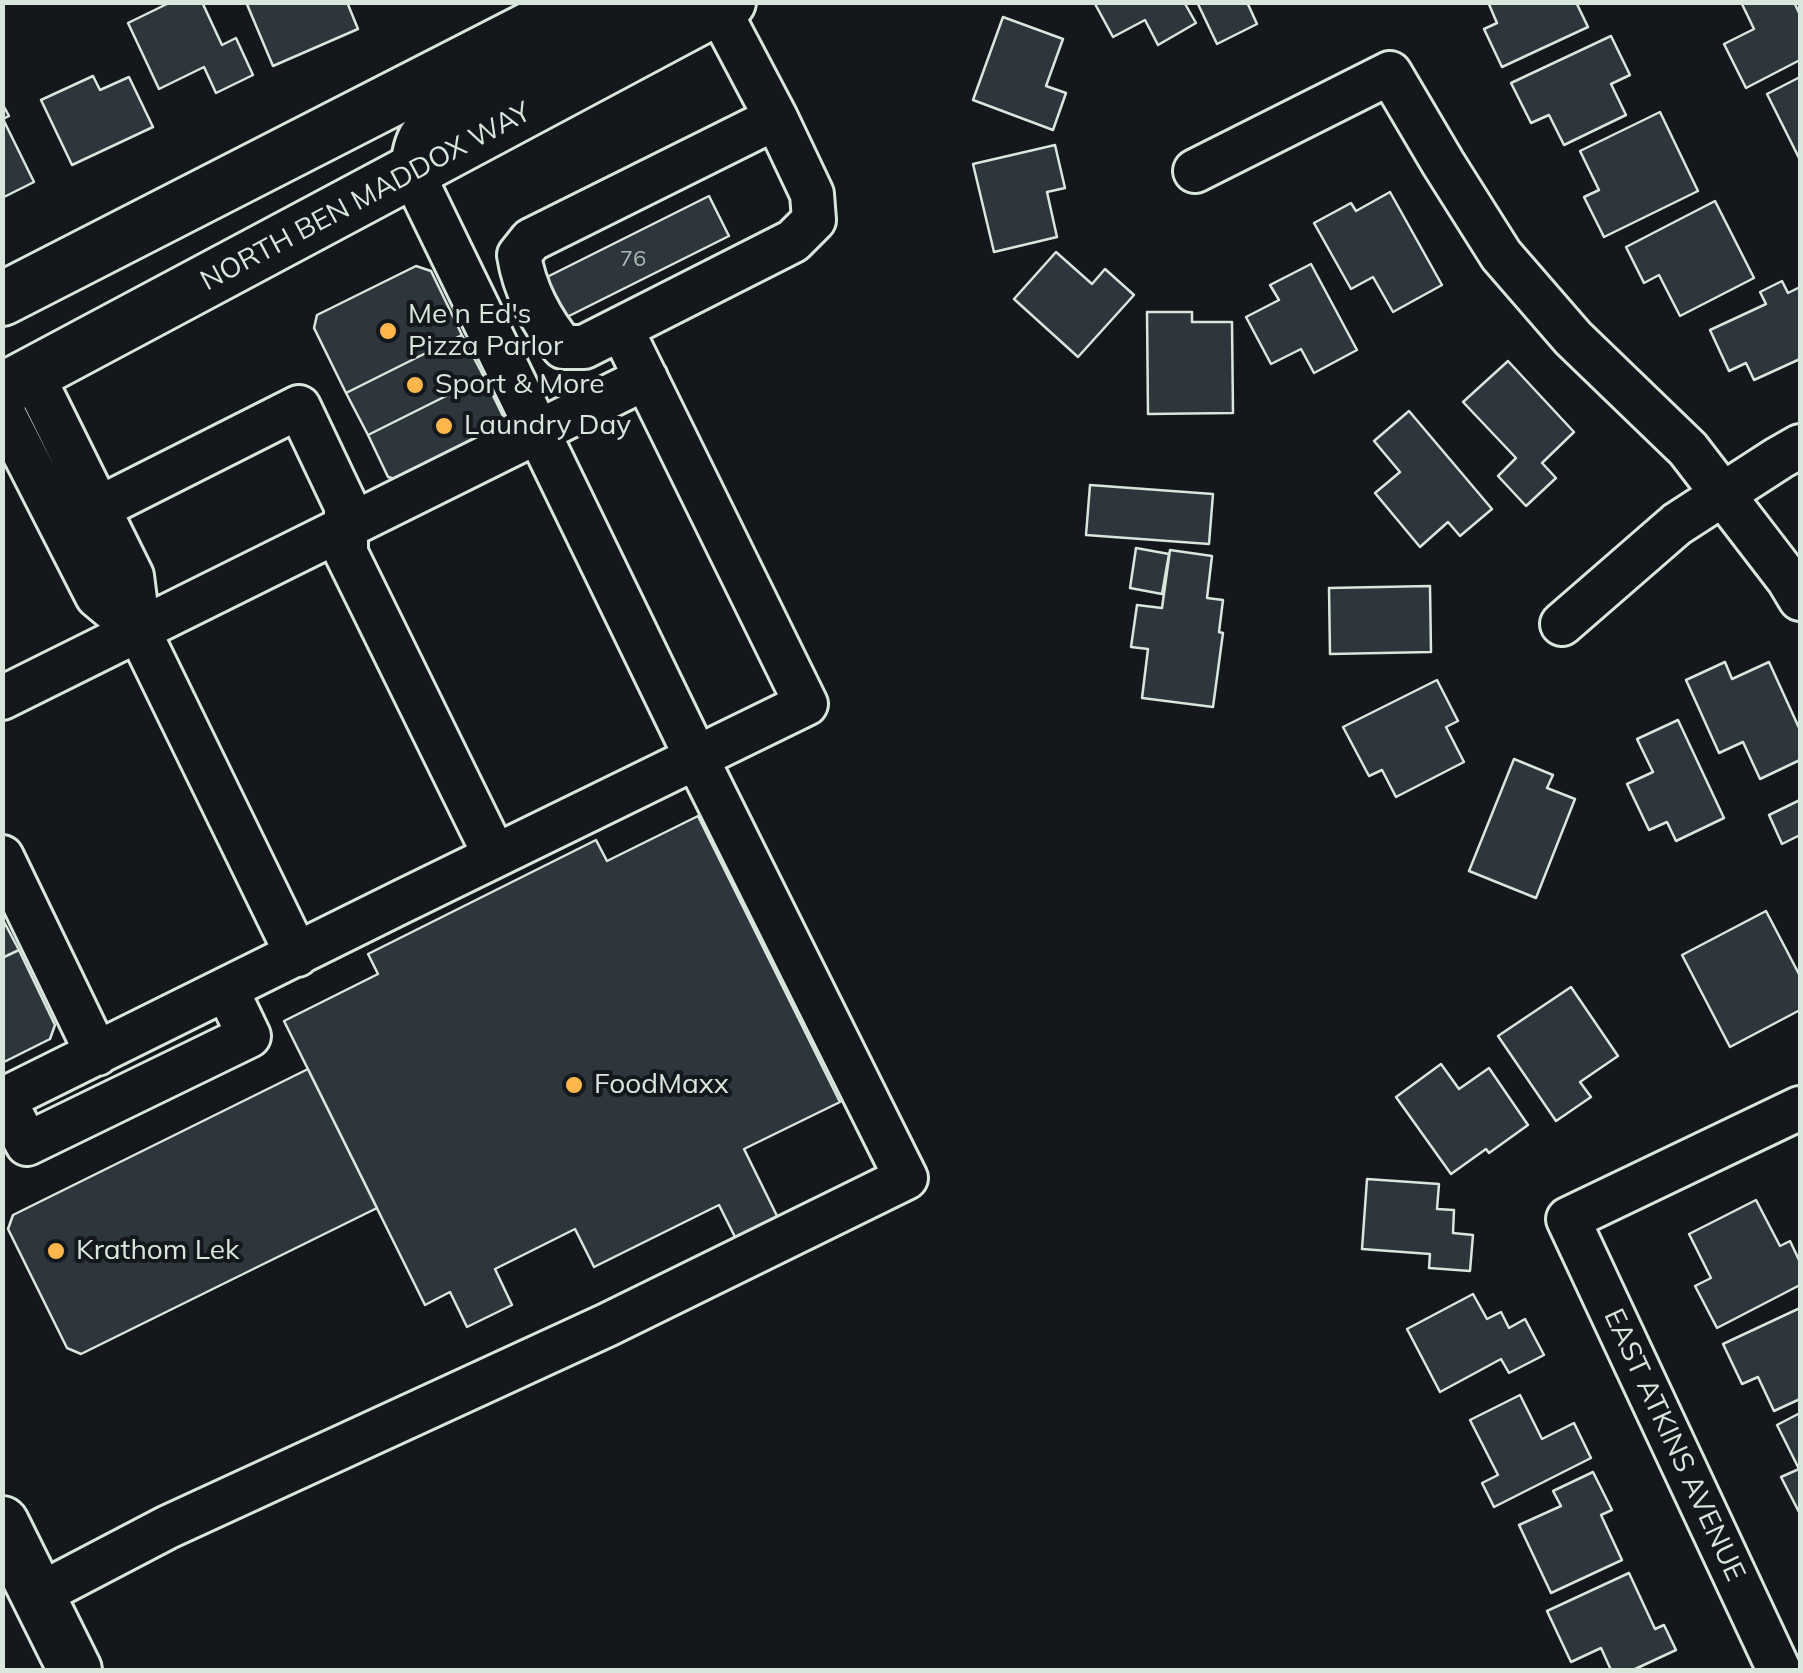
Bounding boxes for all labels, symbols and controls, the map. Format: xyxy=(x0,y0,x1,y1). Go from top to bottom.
street label: NORTH BEN MADDOX WAY xyxy=(195,96,537,298)
house number: 76 xyxy=(620,246,646,272)
place label: Me n Ed's Pizza Parlor xyxy=(408,298,563,364)
marker: Me n Ed's Pizza Parlor xyxy=(377,320,399,342)
place label: Sport & More xyxy=(435,368,605,402)
marker: Sport & More xyxy=(404,374,426,396)
place label: Laundry Day xyxy=(464,409,631,443)
marker: Laundry Day xyxy=(433,415,455,437)
place label: FoodMaxx xyxy=(594,1068,729,1102)
marker: FoodMaxx xyxy=(563,1074,585,1096)
place label: Krathom Lek xyxy=(76,1234,239,1268)
marker: Krathom Lek xyxy=(45,1240,67,1262)
street label: EAST ATKINS AVENUE xyxy=(1596,1303,1752,1587)

